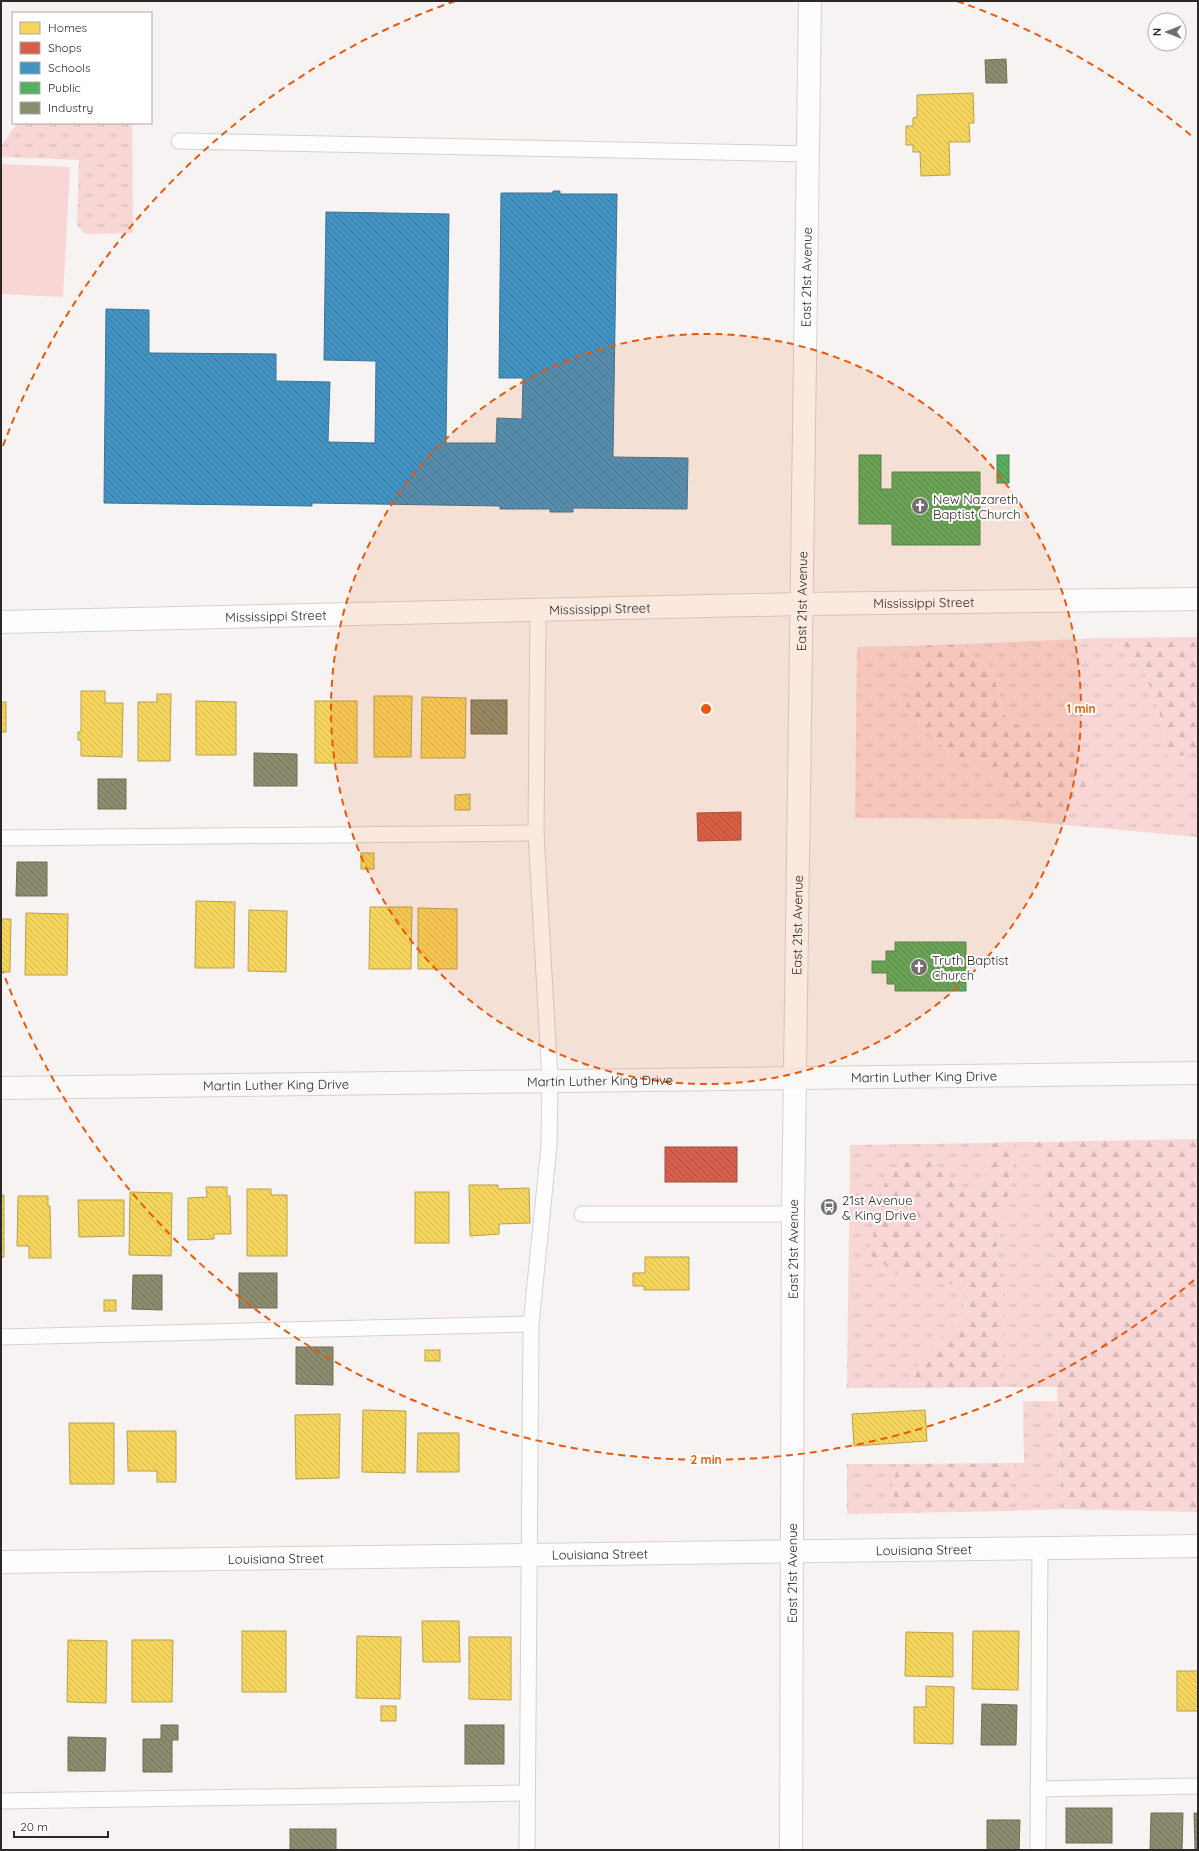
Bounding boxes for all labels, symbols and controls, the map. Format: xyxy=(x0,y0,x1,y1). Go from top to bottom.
legend xyxy=(12,12,152,124)
north arrow xyxy=(1147,12,1187,52)
text: Homes xyxy=(48,20,88,35)
text: N xyxy=(1150,28,1164,36)
text: Shops xyxy=(48,40,82,55)
text: Schools xyxy=(48,60,91,75)
text: Public xyxy=(48,80,81,95)
text: Industry xyxy=(48,100,93,115)
street label: East 21st Avenue xyxy=(797,227,815,327)
place label: New Nazareth Baptist Church xyxy=(933,491,1021,522)
church icon: New Nazareth Baptist Church xyxy=(910,496,930,516)
street label: East 21st Avenue xyxy=(793,551,810,651)
street label: Mississippi Street xyxy=(873,594,975,611)
street label: Mississippi Street xyxy=(549,599,651,618)
street label: Mississippi Street xyxy=(225,607,327,625)
text: 1 min xyxy=(1066,701,1096,716)
centre of rings xyxy=(699,702,713,716)
street label: East 21st Avenue xyxy=(788,875,806,975)
place label: Truth Baptist Church xyxy=(932,952,1009,983)
church icon: Truth Baptist Church xyxy=(909,957,929,977)
street label: Martin Luther King Drive xyxy=(851,1068,997,1085)
street label: Martin Luther King Drive xyxy=(527,1072,673,1089)
street label: Martin Luther King Drive xyxy=(203,1076,349,1093)
place label: 21st Avenue & King Drive xyxy=(842,1192,916,1223)
bus stop icon: 21st Avenue & King Drive xyxy=(819,1197,839,1217)
street label: East 21st Avenue xyxy=(785,1199,801,1299)
text: 2 min xyxy=(690,1452,722,1467)
street label: East 21st Avenue xyxy=(784,1523,800,1623)
street label: Louisiana Street xyxy=(876,1541,972,1558)
street label: Louisiana Street xyxy=(552,1545,648,1563)
street label: Louisiana Street xyxy=(228,1550,324,1567)
scale bar xyxy=(14,1813,108,1839)
text: 20 m xyxy=(20,1819,48,1834)

